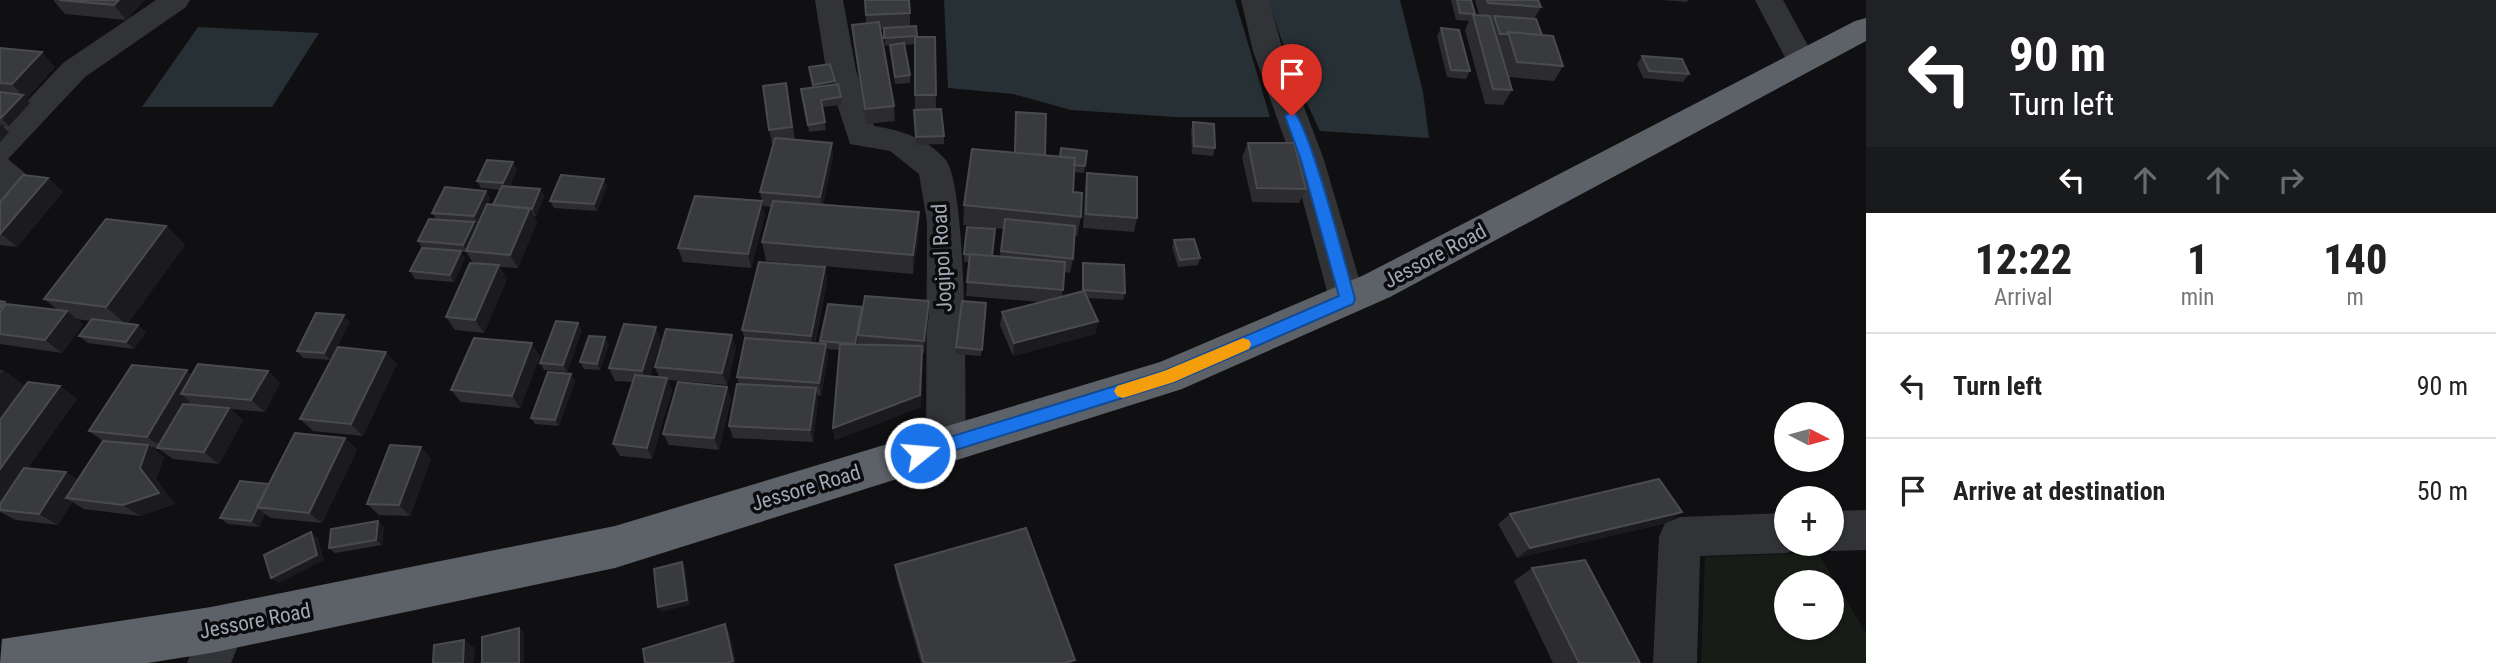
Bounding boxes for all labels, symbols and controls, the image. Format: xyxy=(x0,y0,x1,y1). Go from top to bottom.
text: 90 m xyxy=(2009,26,2106,83)
icon: left xyxy=(1894,28,1985,119)
pin xyxy=(1262,44,1322,116)
icon: arrive xyxy=(1273,55,1311,93)
text: Turn left xyxy=(2009,85,2114,123)
icon: left xyxy=(2053,161,2091,199)
icon: ahead xyxy=(2126,161,2164,199)
icon: ahead xyxy=(2199,161,2237,199)
icon: right xyxy=(2272,161,2310,199)
street label: Jogipol Road xyxy=(927,203,957,313)
street label: Jessore Road xyxy=(1380,219,1490,293)
text: 12:22 xyxy=(1975,235,2072,284)
text: 1 xyxy=(2187,235,2208,284)
text: 140 xyxy=(2323,235,2387,284)
text: Arrival xyxy=(1994,284,2053,311)
text: min xyxy=(2181,284,2214,311)
text: m xyxy=(2347,284,2364,311)
icon: left xyxy=(1894,367,1932,405)
text: Turn left xyxy=(1953,371,2042,401)
text: 90 m xyxy=(2417,371,2468,401)
north arrow xyxy=(1774,402,1844,472)
map controls xyxy=(1774,402,1844,640)
position arrow xyxy=(883,416,957,490)
street label: Jessore Road xyxy=(749,460,863,516)
icon: arrive xyxy=(1894,472,1932,510)
text: Arrive at destination xyxy=(1953,476,2165,506)
text: 50 m xyxy=(2417,476,2468,506)
button: + xyxy=(1774,486,1844,556)
button: − xyxy=(1774,570,1844,640)
street label: Jessore Road xyxy=(197,598,313,644)

